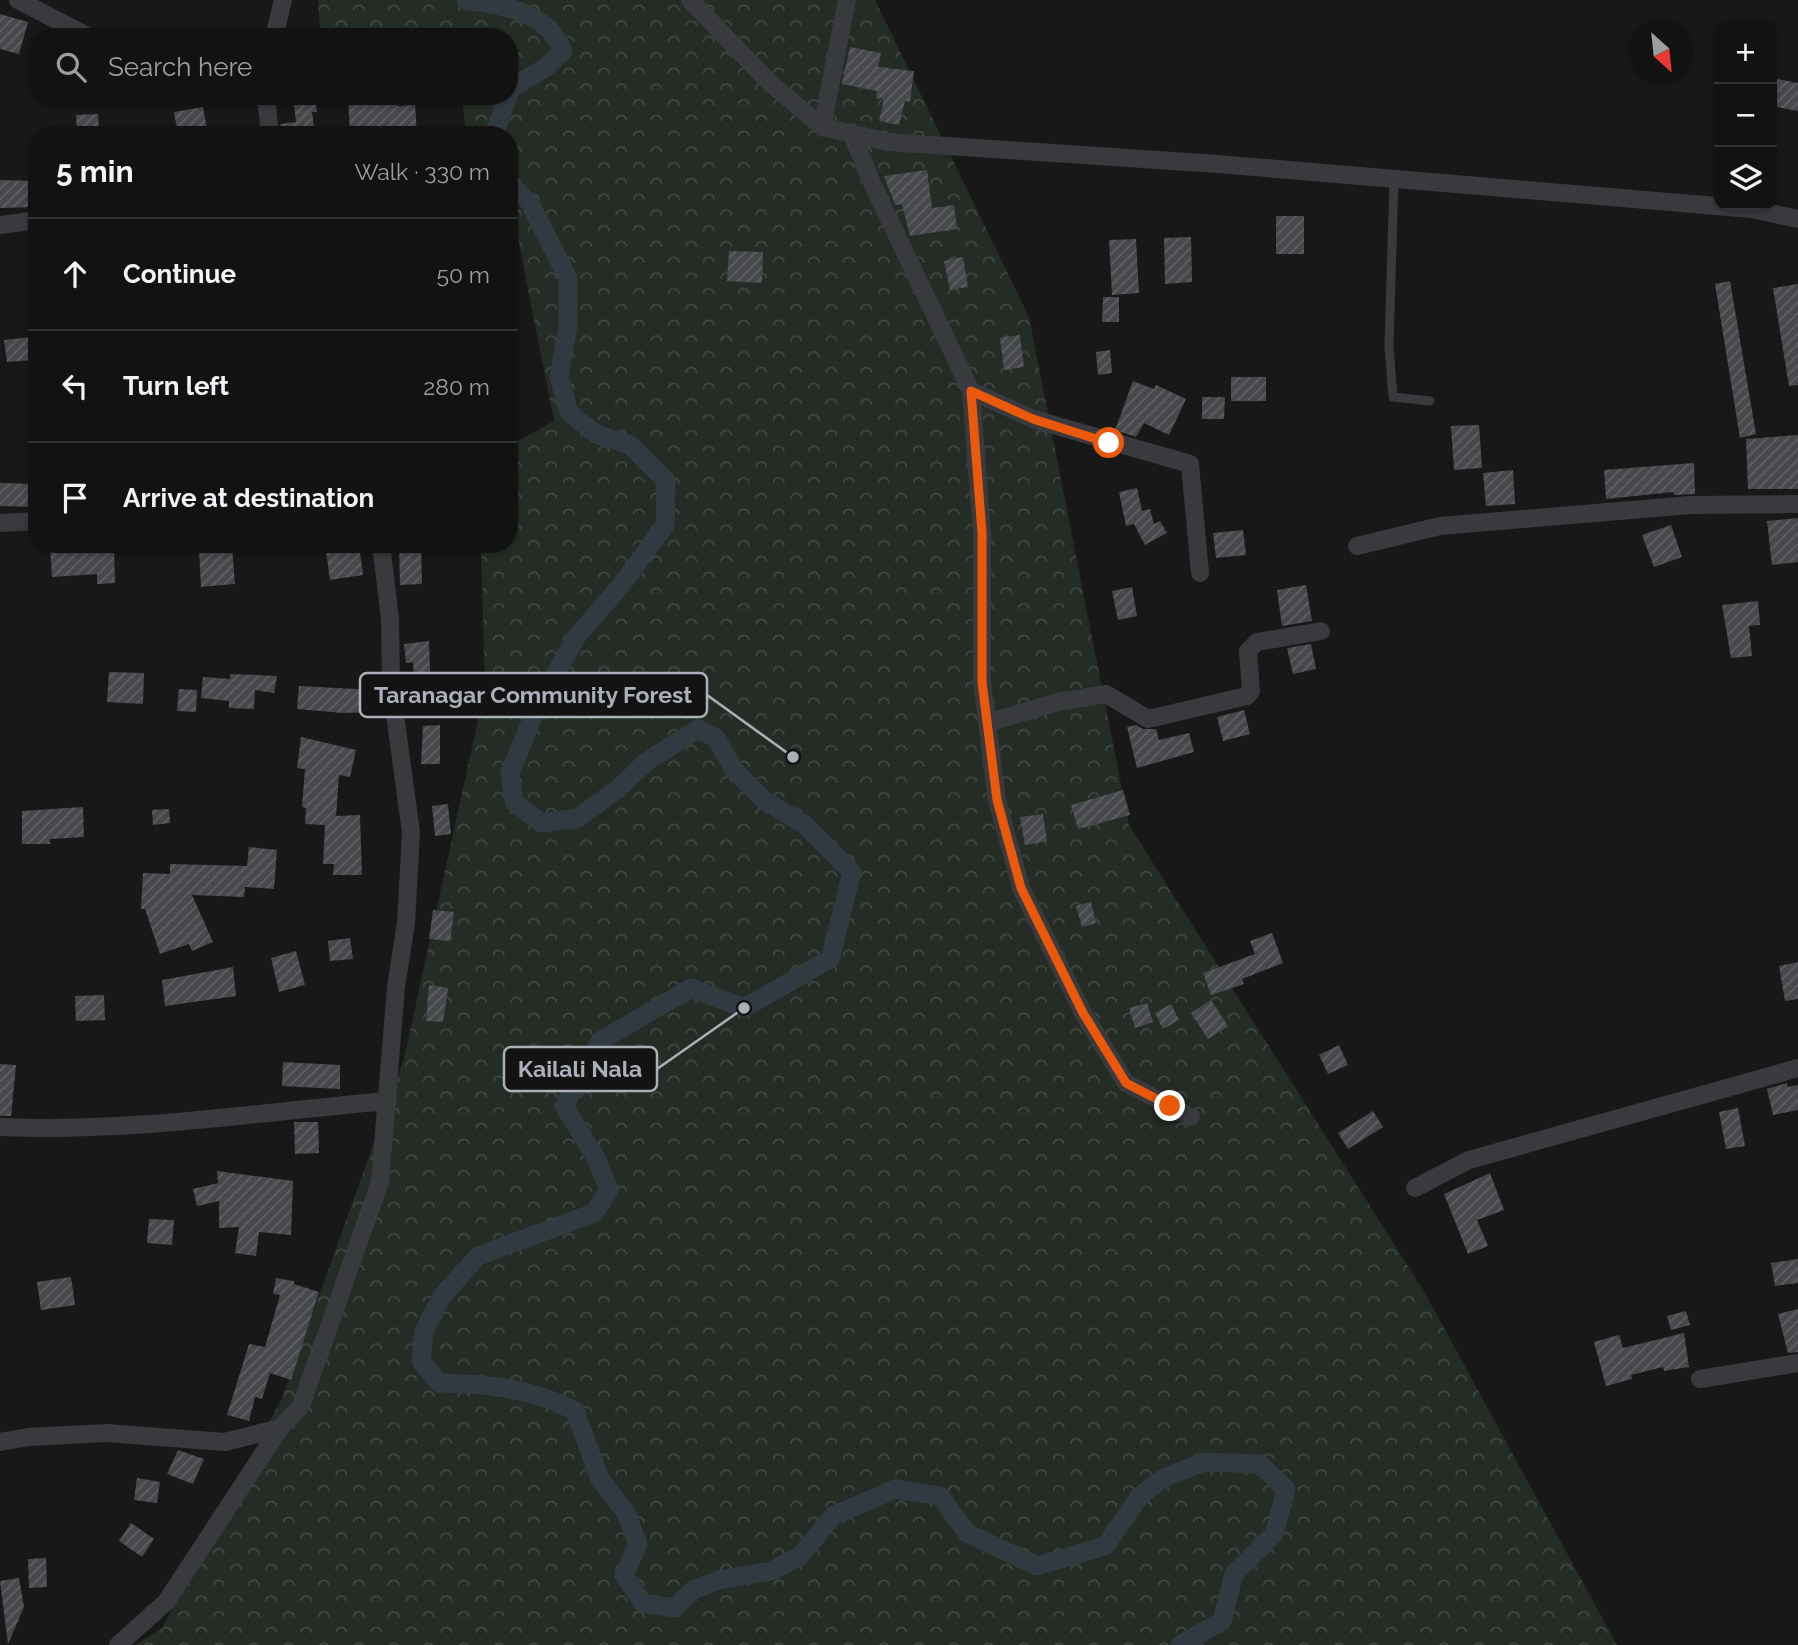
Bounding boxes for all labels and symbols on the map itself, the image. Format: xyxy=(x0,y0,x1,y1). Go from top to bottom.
north arrow xyxy=(1630,21,1693,84)
route start xyxy=(1093,427,1124,458)
callout: Taranagar Community Forest xyxy=(360,673,707,717)
text: Taranagar Community Forest xyxy=(374,681,692,708)
callout: Kailali Nala xyxy=(504,1047,657,1091)
text: Kailali Nala xyxy=(518,1055,642,1082)
route end xyxy=(1154,1090,1185,1121)

